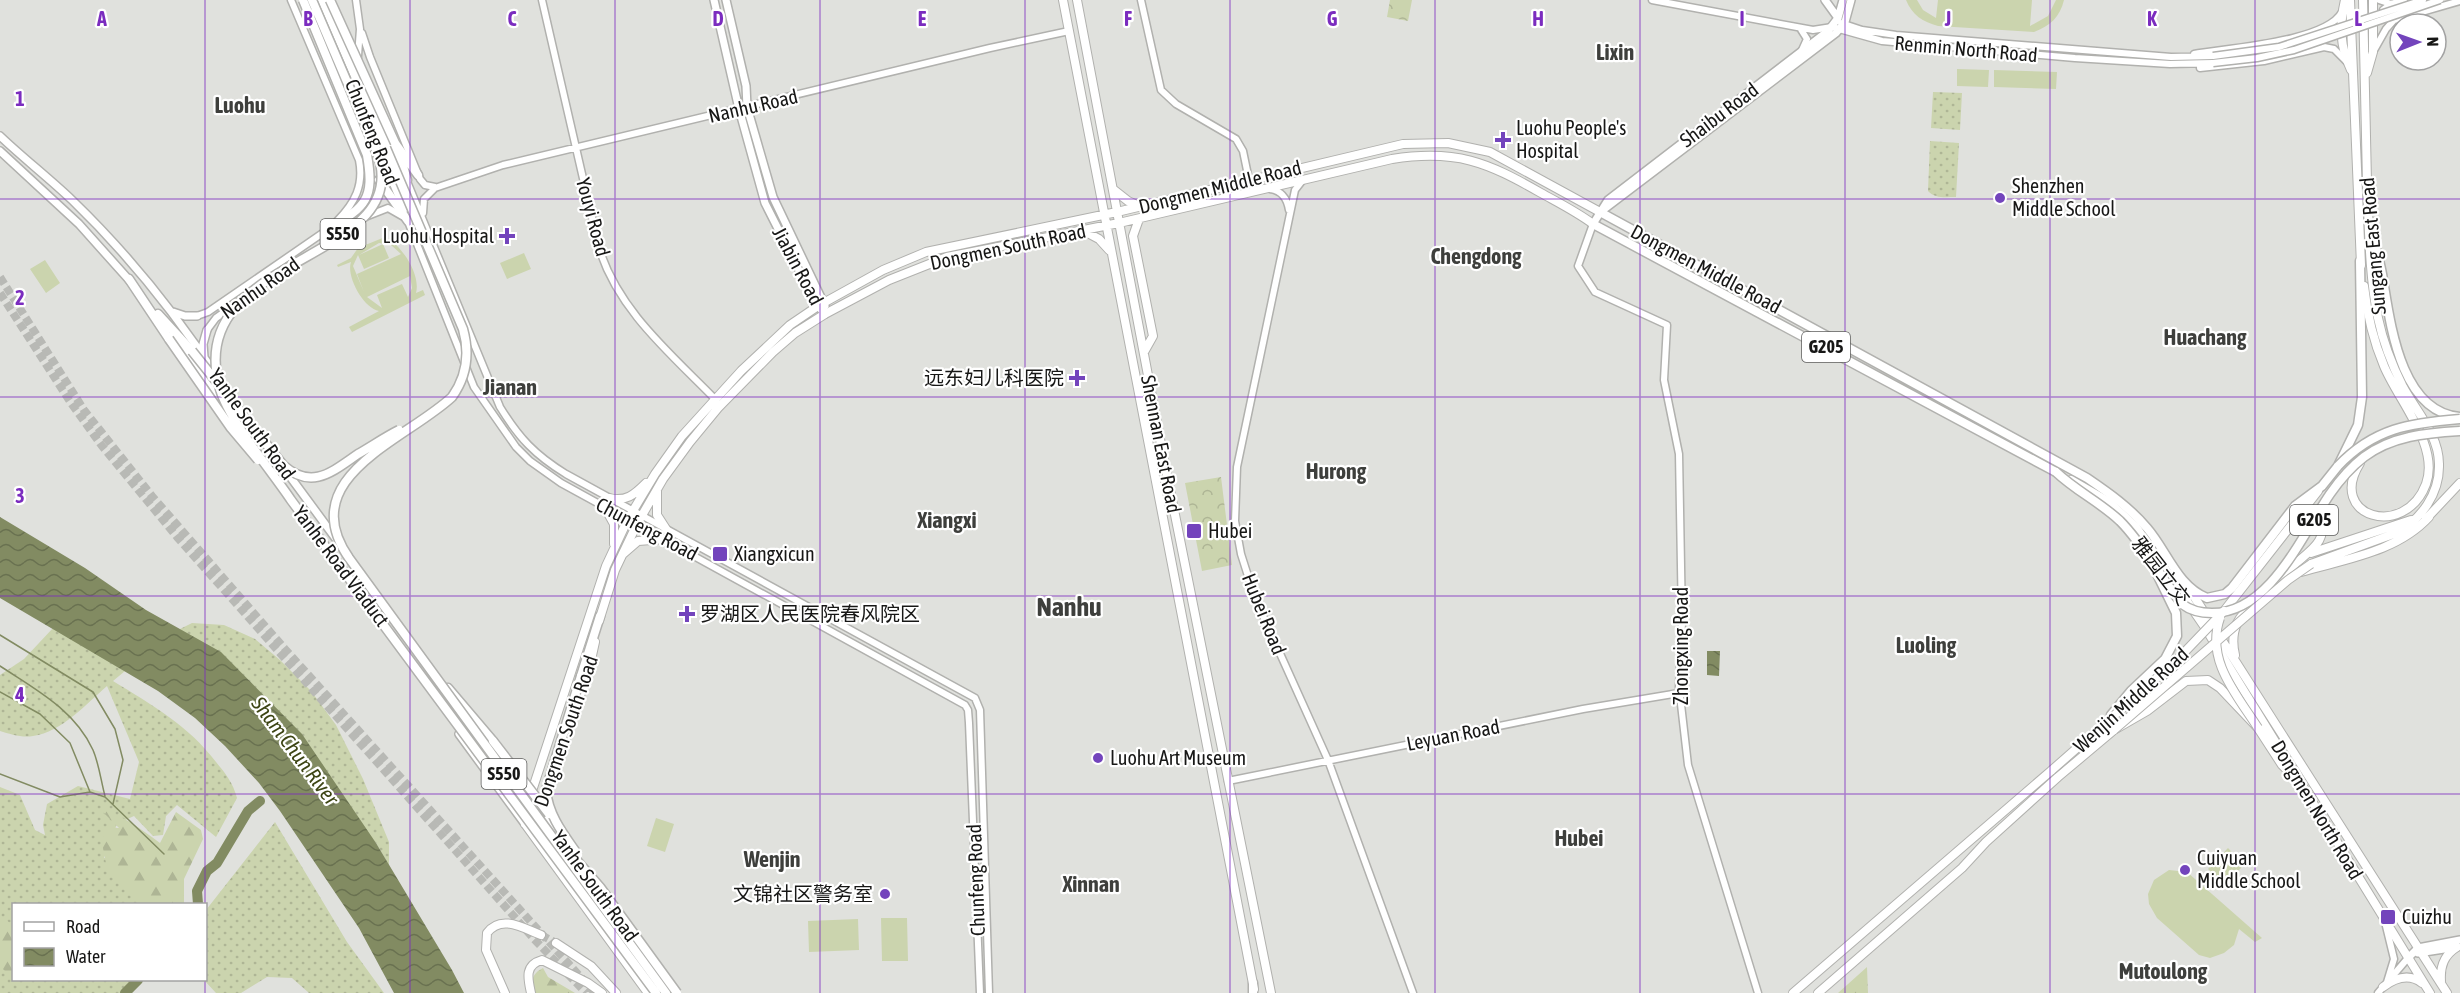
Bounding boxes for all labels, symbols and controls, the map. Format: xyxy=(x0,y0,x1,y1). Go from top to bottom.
text: A xyxy=(96,7,107,30)
text: B xyxy=(303,7,313,30)
text: C xyxy=(508,7,517,30)
text: D xyxy=(712,7,724,30)
text: E xyxy=(918,7,927,30)
text: F xyxy=(1124,7,1132,30)
text: G xyxy=(1327,7,1338,30)
text: H xyxy=(1532,7,1544,30)
text: I xyxy=(1739,7,1745,30)
text: J xyxy=(1944,7,1951,30)
text: K xyxy=(2147,7,2157,30)
text: L xyxy=(2354,7,2362,30)
north arrow xyxy=(2388,12,2448,72)
street label: Renmin North Road xyxy=(1894,31,2039,66)
text: N xyxy=(2424,37,2442,47)
district label: Lixin xyxy=(1596,39,1634,65)
street label: Chunfeng Road xyxy=(341,76,404,188)
street label: Shaibu Road xyxy=(1675,78,1762,151)
street label: Nanhu Road xyxy=(706,84,800,127)
text: 1 xyxy=(15,87,25,110)
district label: Luohu xyxy=(215,92,265,118)
place label: Luohu People's Hospital xyxy=(1516,116,1626,162)
marker: Luohu People's Hospital xyxy=(1494,131,1512,149)
street label: Dongmen Middle Road xyxy=(1136,155,1304,218)
place label: Shenzhen Middle School xyxy=(2012,174,2116,220)
street label: Youyi Road xyxy=(572,175,615,259)
street label: Sungang East Road xyxy=(2355,176,2390,316)
marker: Shenzhen Middle School xyxy=(1993,191,2007,205)
road number: S550 xyxy=(320,219,366,249)
street label: Dongmen South Road xyxy=(928,219,1088,274)
street label: Dongmen Middle Road xyxy=(1627,219,1785,318)
street label: Jiabin Road xyxy=(768,223,829,309)
place label: Luohu Hospital xyxy=(383,224,495,247)
marker: Luohu Hospital xyxy=(498,227,516,245)
district label: Chengdong xyxy=(1430,243,1522,269)
street label: Nanhu Road xyxy=(216,252,304,323)
text: 2 xyxy=(15,286,25,309)
district label: Huachang xyxy=(2164,324,2247,350)
road number: G205 xyxy=(1802,332,1850,362)
street label: Yanhe South Road xyxy=(204,364,301,484)
place label: 远东妇儿科医院 xyxy=(924,366,1064,389)
marker: 远东妇儿科医院 xyxy=(1068,369,1086,387)
street label: Shennan East Road xyxy=(1137,373,1186,515)
district label: Jianan xyxy=(482,374,537,400)
district label: Hurong xyxy=(1306,458,1367,484)
text: 3 xyxy=(15,484,25,507)
street label: Chunfeng Road xyxy=(592,492,702,565)
street label: Yanhe Road Viaduct xyxy=(289,501,394,631)
road number: G205 xyxy=(2290,505,2338,535)
district label: Xiangxi xyxy=(916,507,977,533)
place label: Hubei xyxy=(1208,519,1252,542)
marker: Hubei xyxy=(1185,522,1203,540)
street label: 雅园立交 xyxy=(2128,532,2195,609)
place label: Xiangxicun xyxy=(734,542,815,565)
marker: Xiangxicun xyxy=(711,545,729,563)
street label: Hubei Road xyxy=(1238,570,1291,658)
street label: Zhongxing Road xyxy=(1669,587,1692,705)
district label: Nanhu xyxy=(1036,592,1102,622)
place label: 罗湖区人民医院春风院区 xyxy=(700,602,920,625)
marker: 罗湖区人民医院春风院区 xyxy=(678,605,696,623)
district label: Luoling xyxy=(1896,632,1957,658)
street label: Wenjin Middle Road xyxy=(2069,642,2193,757)
street label: Dongmen South Road xyxy=(529,652,602,810)
text: 4 xyxy=(14,683,25,706)
water label: Sham Chun River xyxy=(247,691,345,810)
street label: Leyuan Road xyxy=(1404,714,1501,755)
street label: Dongmen North Road xyxy=(2267,736,2368,883)
place label: Luohu Art Museum xyxy=(1110,746,1246,769)
marker: Luohu Art Museum xyxy=(1091,751,1105,765)
road number: S550 xyxy=(482,759,526,789)
street label: Chunfeng Road xyxy=(962,824,989,936)
district label: Hubei xyxy=(1555,825,1603,851)
street label: Yanhe South Road xyxy=(547,826,644,946)
district label: Wenjin xyxy=(743,846,800,872)
place label: Cuiyuan Middle School xyxy=(2197,846,2301,892)
marker: Cuiyuan Middle School xyxy=(2178,863,2192,877)
district label: Xinnan xyxy=(1061,871,1120,897)
place label: 文锦社区警务室 xyxy=(733,882,873,905)
marker: 文锦社区警务室 xyxy=(878,887,892,901)
legend xyxy=(12,903,207,981)
place label: Cuizhu xyxy=(2402,905,2452,928)
marker: Cuizhu xyxy=(2379,908,2397,926)
text: Road xyxy=(66,916,100,937)
text: Water xyxy=(66,946,106,967)
district label: Mutoulong xyxy=(2119,958,2208,984)

